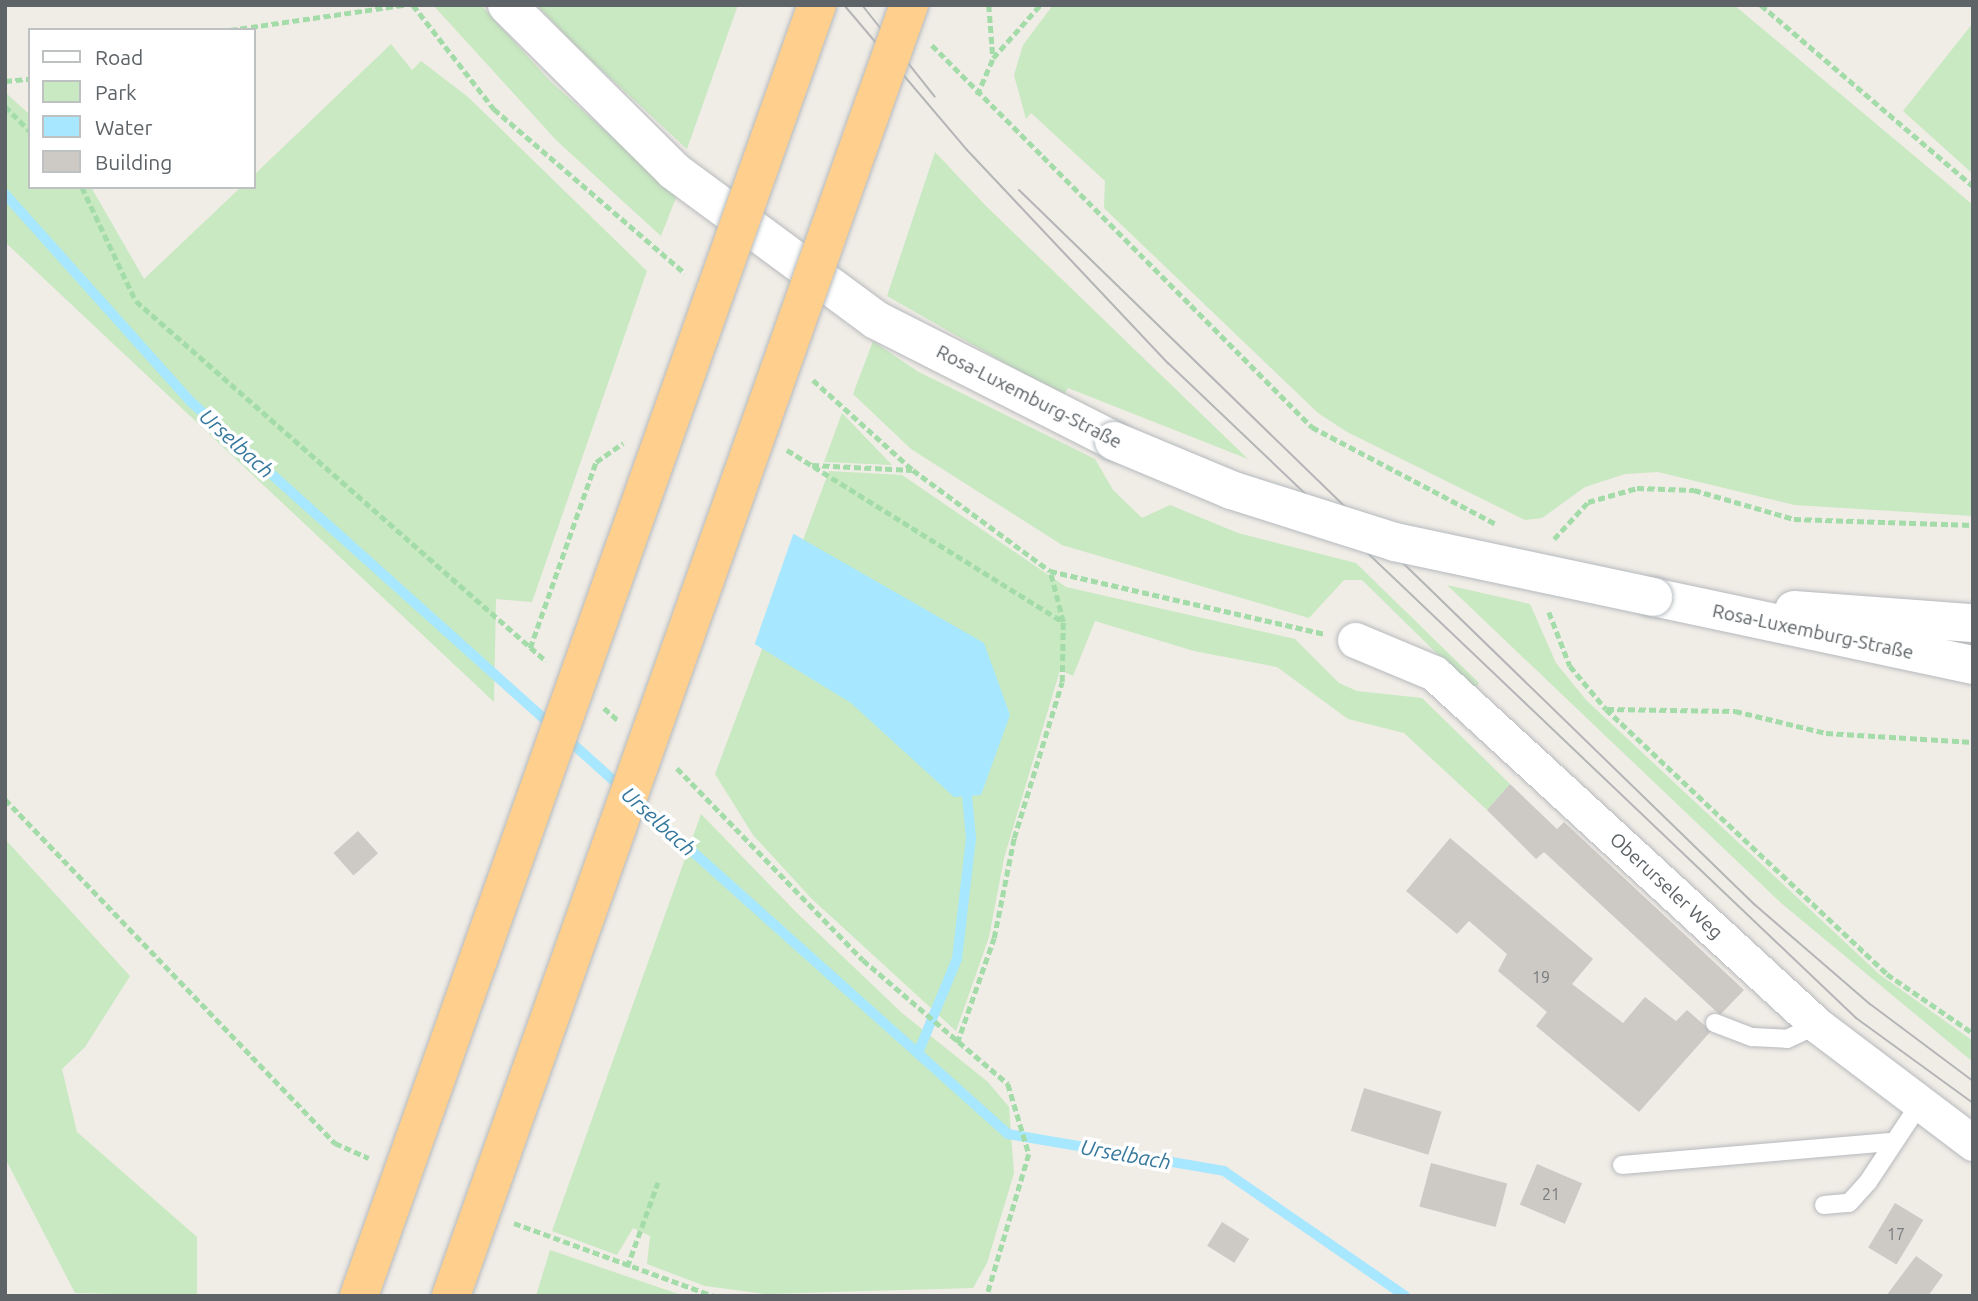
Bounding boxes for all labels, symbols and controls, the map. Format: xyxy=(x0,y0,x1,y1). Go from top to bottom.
legend xyxy=(28,28,256,189)
text: Road xyxy=(95,45,143,69)
text: Park xyxy=(95,80,137,104)
text: Water xyxy=(95,115,153,139)
text: Building xyxy=(95,150,172,174)
street label: Rosa-Luxemburg-Straße xyxy=(932,340,1126,454)
water label: Urselbach xyxy=(195,403,279,483)
street label: Rosa-Luxemburg-Straße xyxy=(1710,600,1916,664)
water label: Urselbach xyxy=(617,781,701,861)
street label: Oberurseler Weg xyxy=(1605,828,1727,944)
house number: 19 xyxy=(1532,967,1550,987)
water label: Urselbach xyxy=(1079,1134,1173,1174)
house number: 21 xyxy=(1542,1184,1560,1204)
house number: 17 xyxy=(1887,1224,1905,1244)

